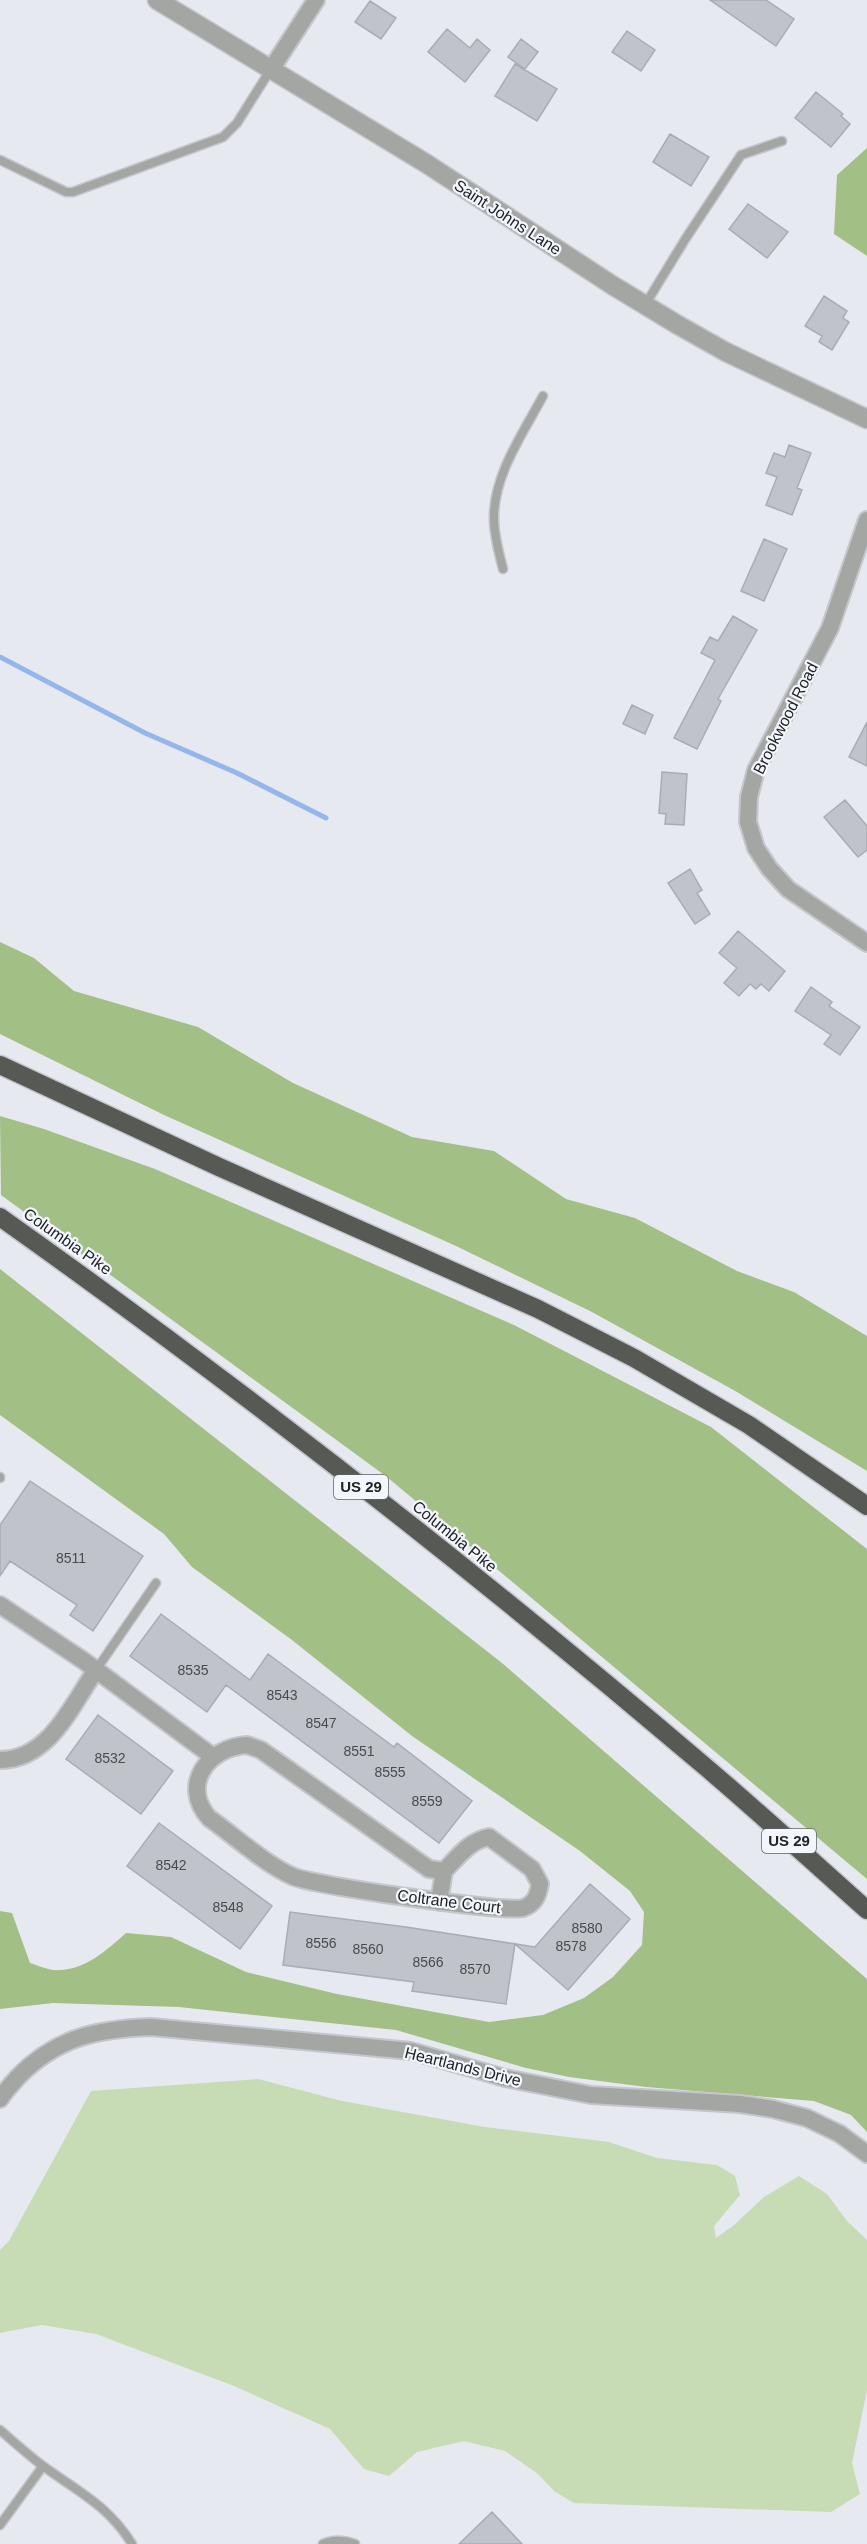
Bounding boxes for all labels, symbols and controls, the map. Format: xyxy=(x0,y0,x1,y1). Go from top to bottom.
street label: Saint Johns Lane xyxy=(451,177,564,258)
street label: Brookwood Road xyxy=(750,660,821,777)
street label: Columbia Pike xyxy=(21,1205,115,1278)
road number: US 29 xyxy=(334,1475,388,1499)
street label: Columbia Pike xyxy=(409,1497,500,1576)
house number: 8511 xyxy=(56,1550,86,1566)
house number: 8535 xyxy=(177,1662,209,1678)
house number: 8543 xyxy=(266,1687,298,1703)
house number: 8547 xyxy=(305,1715,337,1731)
house number: 8551 xyxy=(343,1743,375,1759)
house number: 8532 xyxy=(94,1750,126,1766)
house number: 8555 xyxy=(374,1764,406,1780)
house number: 8559 xyxy=(411,1793,443,1809)
road number: US 29 xyxy=(762,1829,816,1853)
house number: 8542 xyxy=(155,1857,187,1873)
street label: Coltrane Court xyxy=(396,1887,502,1916)
house number: 8548 xyxy=(212,1899,244,1915)
house number: 8580 xyxy=(571,1920,603,1936)
house number: 8556 xyxy=(305,1935,337,1951)
house number: 8578 xyxy=(555,1938,587,1954)
house number: 8560 xyxy=(352,1941,384,1957)
house number: 8566 xyxy=(412,1954,444,1970)
house number: 8570 xyxy=(459,1961,491,1977)
street label: Heartlands Drive xyxy=(403,2044,523,2089)

